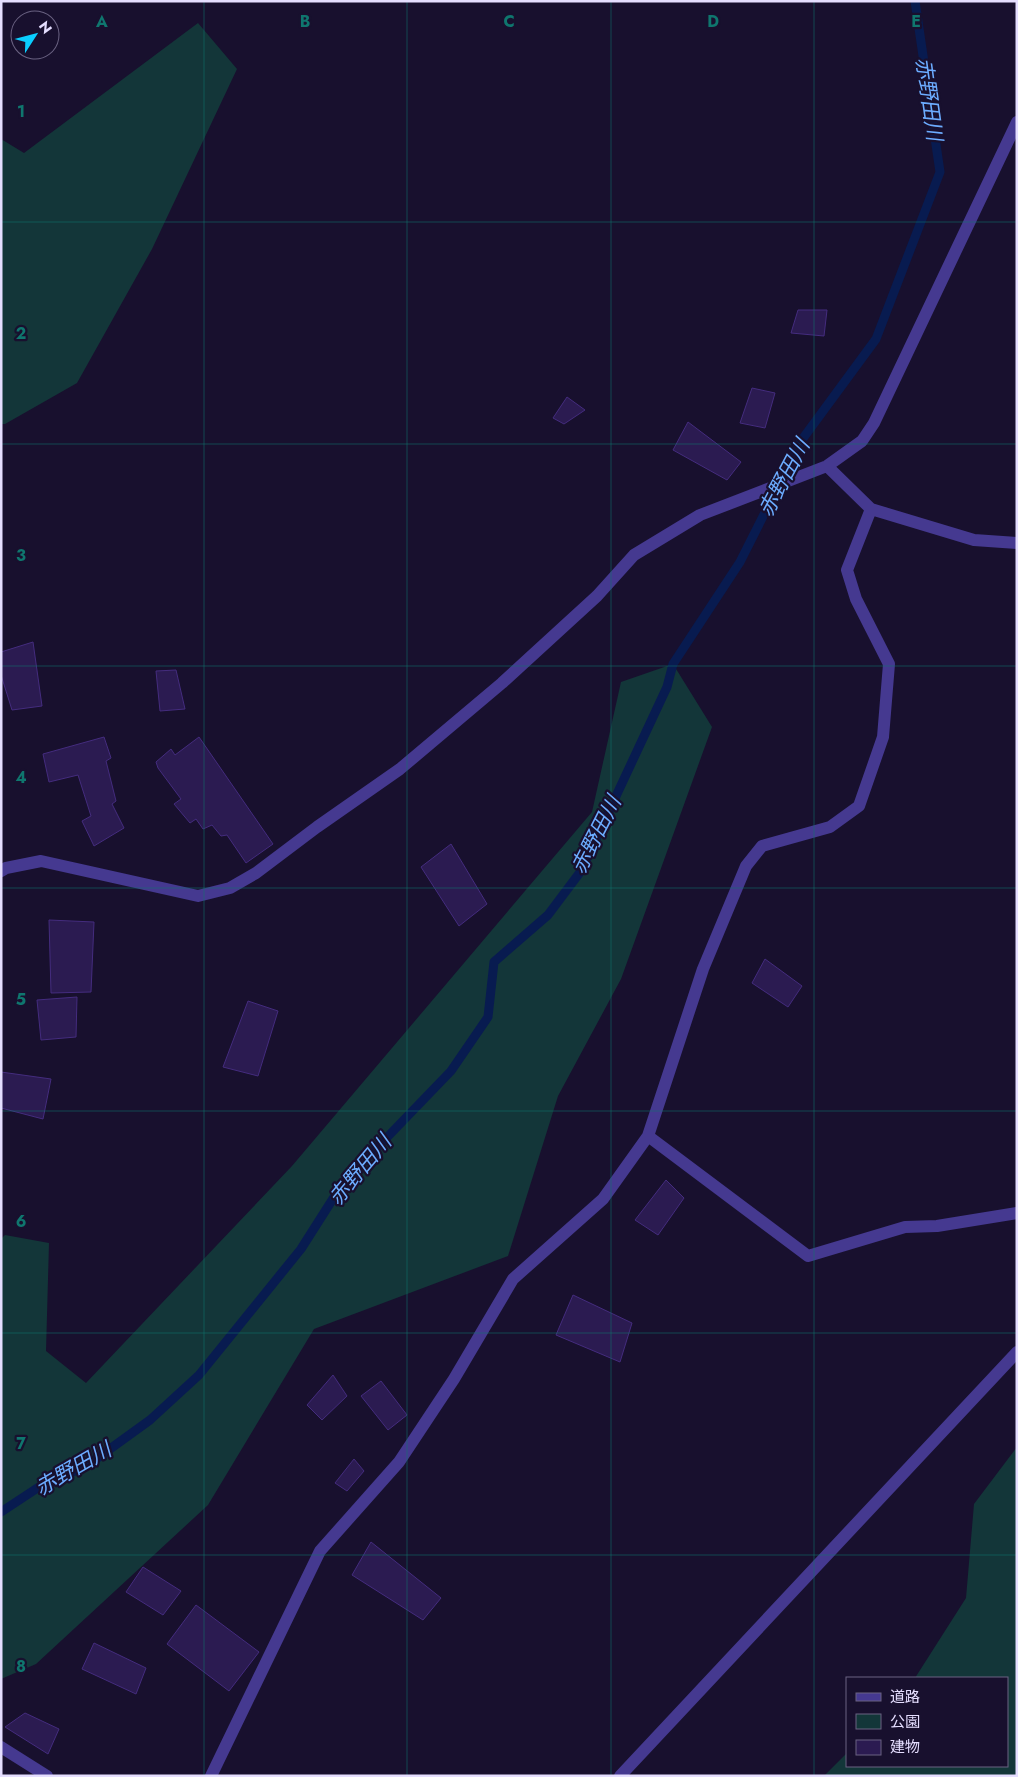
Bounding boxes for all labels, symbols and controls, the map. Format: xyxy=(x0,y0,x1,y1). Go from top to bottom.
north arrow xyxy=(10,10,60,60)
text: A xyxy=(95,10,108,33)
text: B xyxy=(300,10,310,33)
text: C xyxy=(503,10,515,33)
text: D xyxy=(707,10,719,33)
text: E xyxy=(911,10,921,33)
text: N xyxy=(34,17,57,38)
water label: 赤野田川 xyxy=(908,55,950,145)
text: 1 xyxy=(17,100,25,123)
text: 2 xyxy=(16,322,26,345)
water label: 赤野田川 xyxy=(751,432,818,522)
text: 3 xyxy=(16,544,26,567)
text: 4 xyxy=(15,766,27,789)
water label: 赤野田川 xyxy=(564,789,629,879)
text: 5 xyxy=(16,988,26,1011)
water label: 赤野田川 xyxy=(322,1127,400,1212)
text: 6 xyxy=(16,1210,26,1233)
text: 7 xyxy=(16,1432,26,1455)
water label: 赤野田川 xyxy=(29,1434,119,1503)
text: 8 xyxy=(16,1655,26,1678)
legend xyxy=(846,1677,1008,1767)
text: 道路 xyxy=(890,1686,920,1708)
text: 公園 xyxy=(890,1711,920,1733)
text: 建物 xyxy=(890,1736,920,1758)

